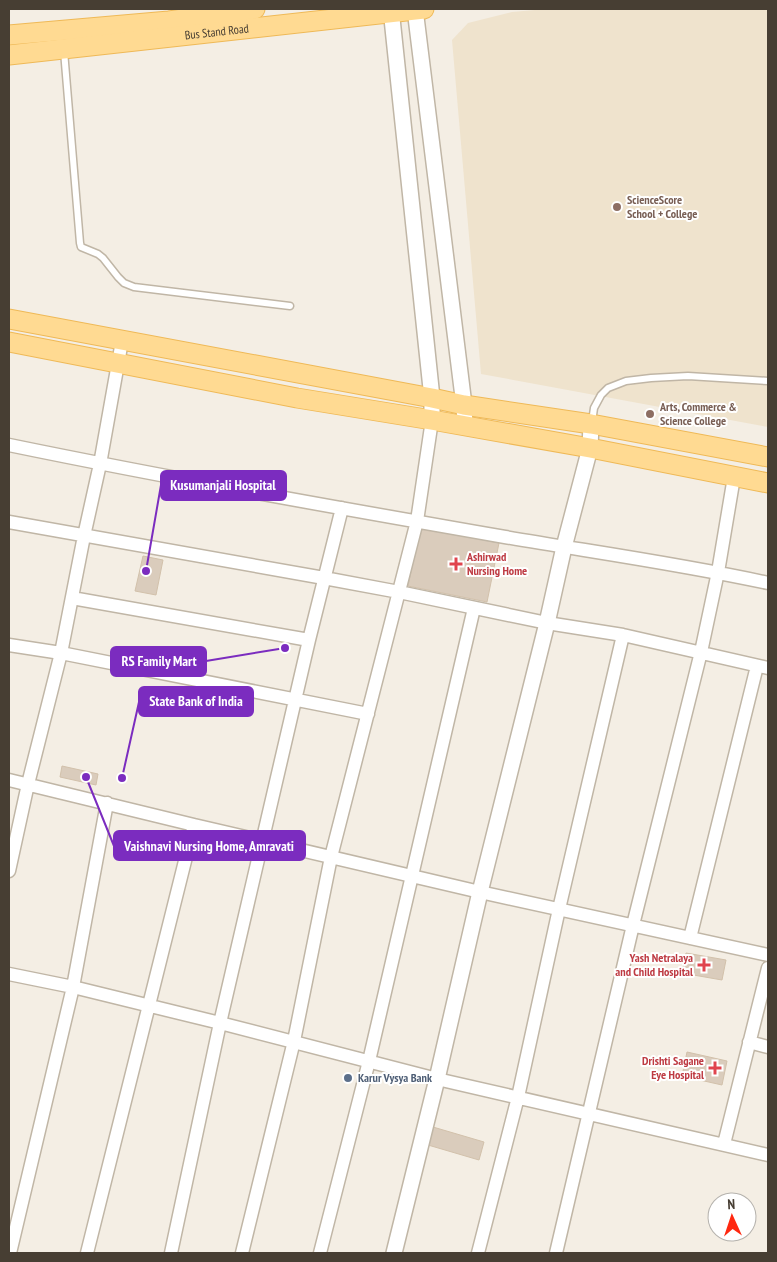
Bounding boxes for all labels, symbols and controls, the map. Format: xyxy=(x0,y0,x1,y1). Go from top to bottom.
street label: Bus Stand Road xyxy=(184,20,249,42)
place label: ScienceScore School + College xyxy=(627,192,697,221)
marker: ScienceScore School + College xyxy=(611,201,623,213)
place label: Arts, Commerce & Science College xyxy=(659,399,736,428)
marker: Arts, Commerce & Science College xyxy=(644,408,656,420)
callout: Kusumanjali Hospital xyxy=(161,471,286,500)
text: Kusumanjali Hospital xyxy=(170,476,276,494)
place label: Ashirwad Nursing Home xyxy=(466,549,527,578)
marker: Ashirwad Nursing Home xyxy=(449,557,463,571)
callout: RS Family Mart xyxy=(111,647,206,676)
text: RS Family Mart xyxy=(121,652,197,670)
callout: State Bank of India xyxy=(139,687,253,716)
text: State Bank of India xyxy=(149,692,243,710)
callout: Vaishnavi Nursing Home, Amravati xyxy=(114,831,305,860)
text: Vaishnavi Nursing Home, Amravati xyxy=(123,837,294,855)
place label: Yash Netralaya and Child Hospital xyxy=(615,950,693,979)
marker: Yash Netralaya and Child Hospital xyxy=(697,958,711,972)
place label: Drishti Sagane Eye Hospital xyxy=(642,1053,704,1082)
marker: Drishti Sagane Eye Hospital xyxy=(708,1061,722,1075)
place label: Karur Vysya Bank xyxy=(358,1070,432,1085)
marker: Karur Vysya Bank xyxy=(342,1072,354,1084)
north arrow xyxy=(707,1192,757,1242)
text: N xyxy=(727,1195,736,1213)

